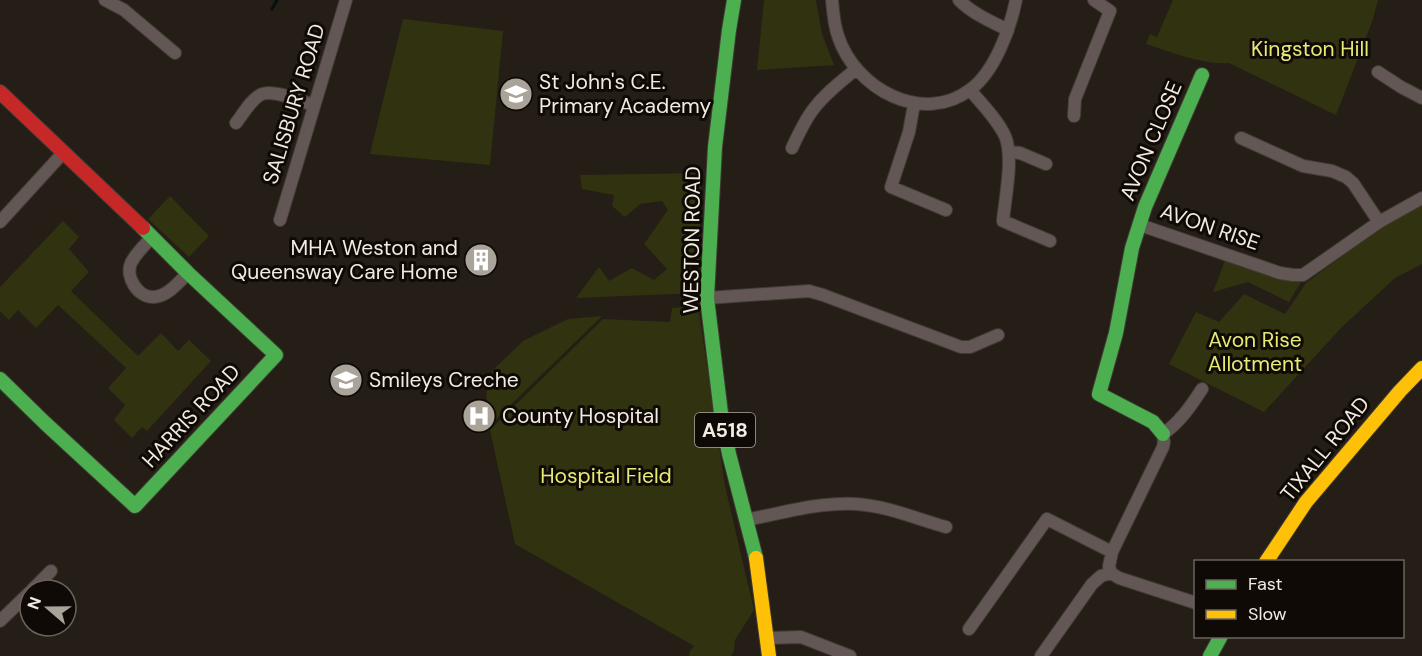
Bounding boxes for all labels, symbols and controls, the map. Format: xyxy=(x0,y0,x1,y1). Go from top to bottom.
street label: SALISBURY ROAD xyxy=(256,20,332,188)
park label: Kingston Hill xyxy=(1251,35,1369,63)
place label: St John's C.E. Primary Academy xyxy=(539,68,711,120)
school or university icon: St John's C.E. Primary Academy xyxy=(498,76,534,112)
street label: AVON CLOSE xyxy=(1113,77,1189,205)
street label: WESTON ROAD xyxy=(677,166,707,314)
street label: AVON RISE xyxy=(1157,197,1263,257)
place label: MHA Weston and Queensway Care Home xyxy=(231,234,458,286)
building icon: MHA Weston and Queensway Care Home xyxy=(463,242,499,278)
park label: Avon Rise Allotment xyxy=(1208,326,1302,378)
street label: HARRIS ROAD xyxy=(136,358,246,474)
school or university icon: Smileys Creche xyxy=(328,362,364,398)
place label: Smileys Creche xyxy=(369,366,519,394)
street label: TIXALL ROAD xyxy=(1274,391,1376,507)
hospital icon: County Hospital xyxy=(461,398,497,434)
place label: County Hospital xyxy=(502,402,659,430)
road number: A518 xyxy=(695,413,755,447)
park label: Hospital Field xyxy=(540,462,672,490)
legend xyxy=(1194,560,1404,638)
text: Fast xyxy=(1248,572,1283,596)
north arrow xyxy=(18,578,78,638)
text: N xyxy=(23,594,46,612)
text: Slow xyxy=(1248,602,1287,626)

